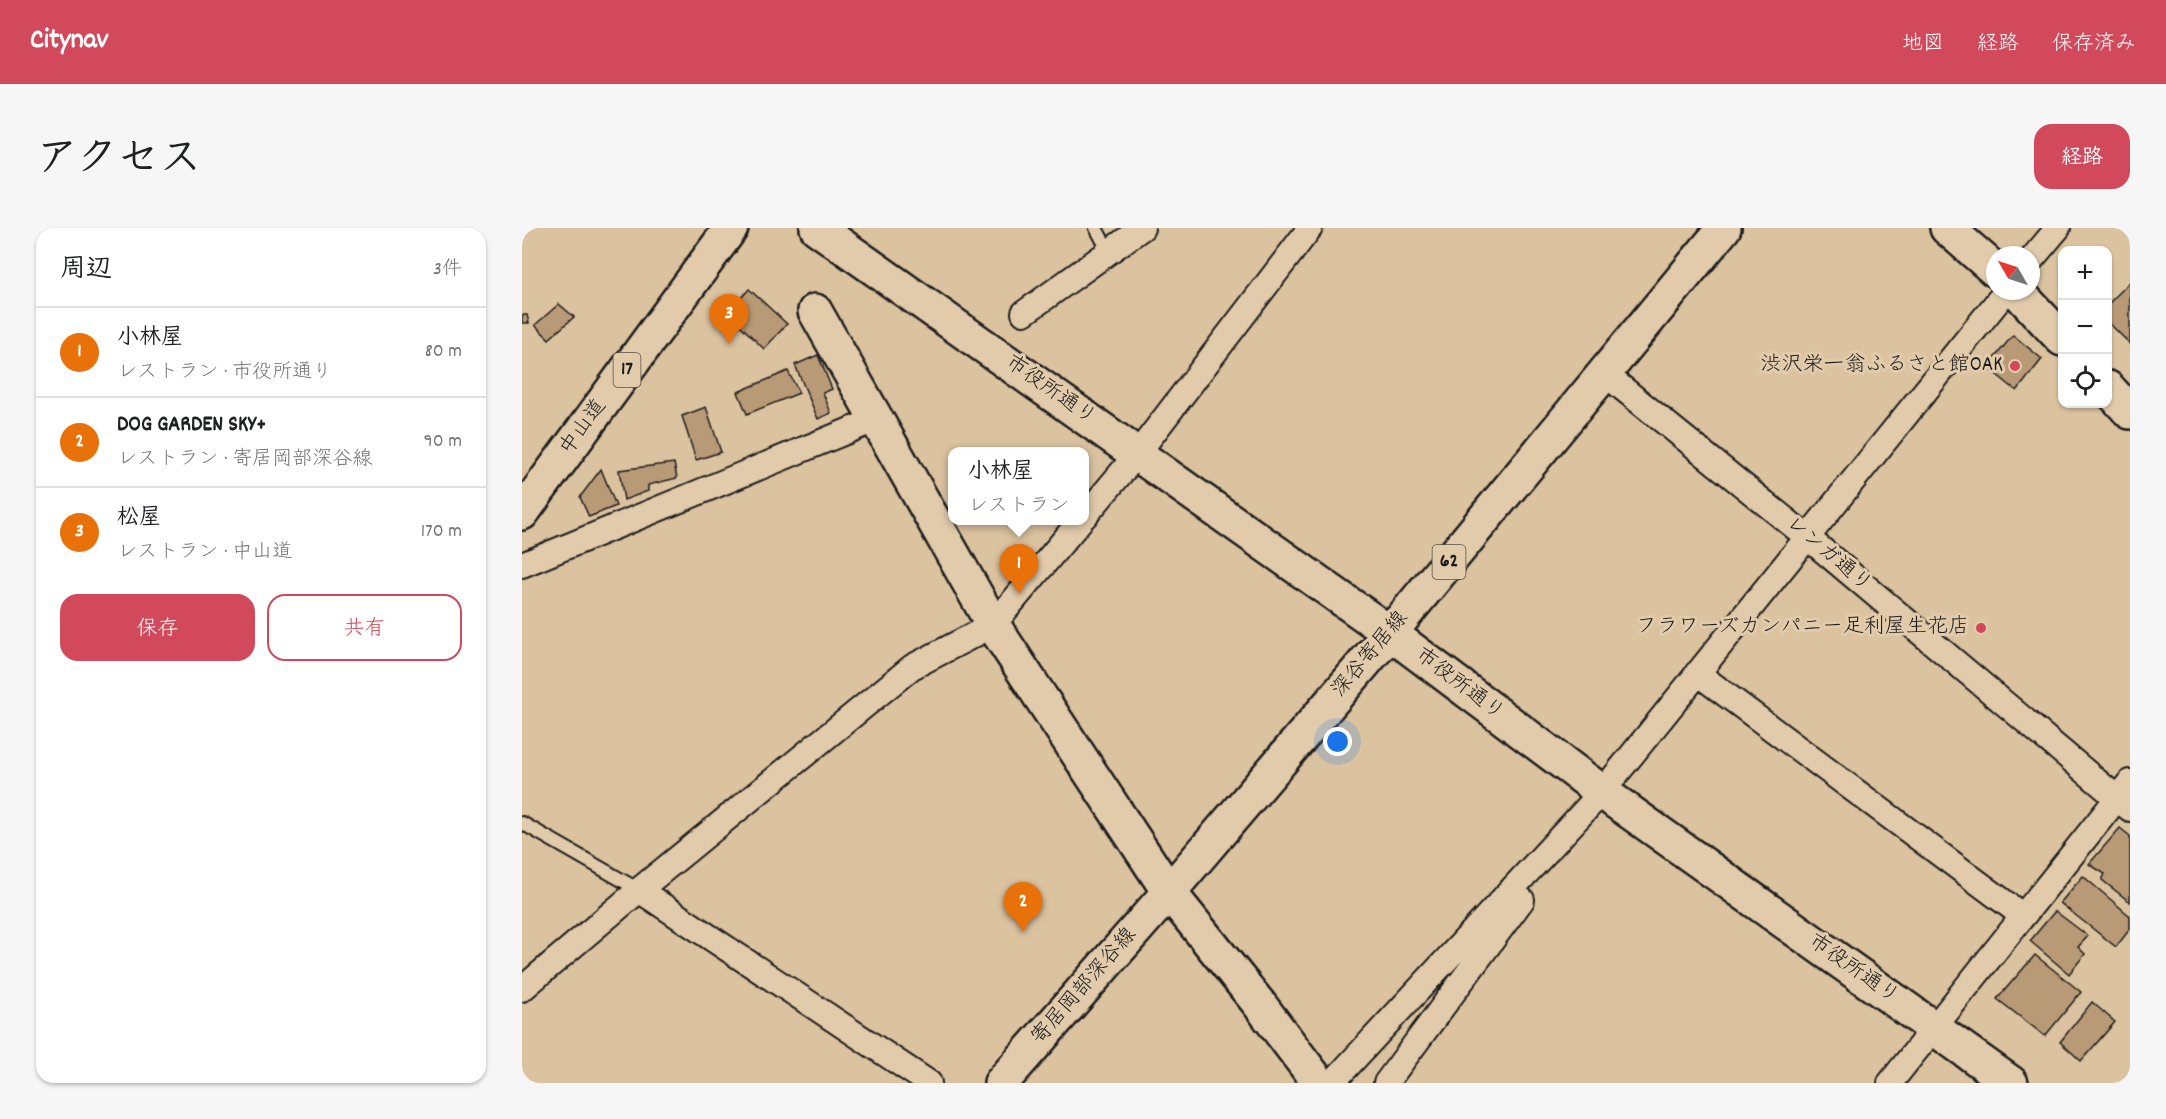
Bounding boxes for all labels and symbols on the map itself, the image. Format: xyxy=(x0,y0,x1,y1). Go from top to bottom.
north arrow xyxy=(1986,246,2040,300)
pin: 3 xyxy=(710,294,748,344)
street label: 市役所通り xyxy=(998,349,1102,433)
place label: 渋沢栄一翁ふるさと館OAK xyxy=(1761,351,2003,381)
road number: 17 xyxy=(614,353,640,387)
marker: 渋沢栄一翁ふるさと館OAK xyxy=(2008,359,2022,373)
street label: 中山道 xyxy=(553,394,615,462)
street label: レンガ通り xyxy=(1778,510,1878,600)
pin: 1 xyxy=(1000,544,1038,594)
road number: 62 xyxy=(1432,545,1466,579)
street label: 深谷寄居線 xyxy=(1326,605,1416,705)
place label: フラワーズカンパニー足利屋生花店 xyxy=(1636,613,1969,643)
marker: フラワーズカンパニー足利屋生花店 xyxy=(1974,621,1988,635)
street label: 市役所通り xyxy=(1408,641,1510,729)
your location xyxy=(1323,727,1352,756)
pin: 2 xyxy=(1004,882,1042,932)
street label: 寄居岡部深谷線 xyxy=(1025,922,1145,1052)
street label: 市役所通り xyxy=(1801,928,1905,1012)

